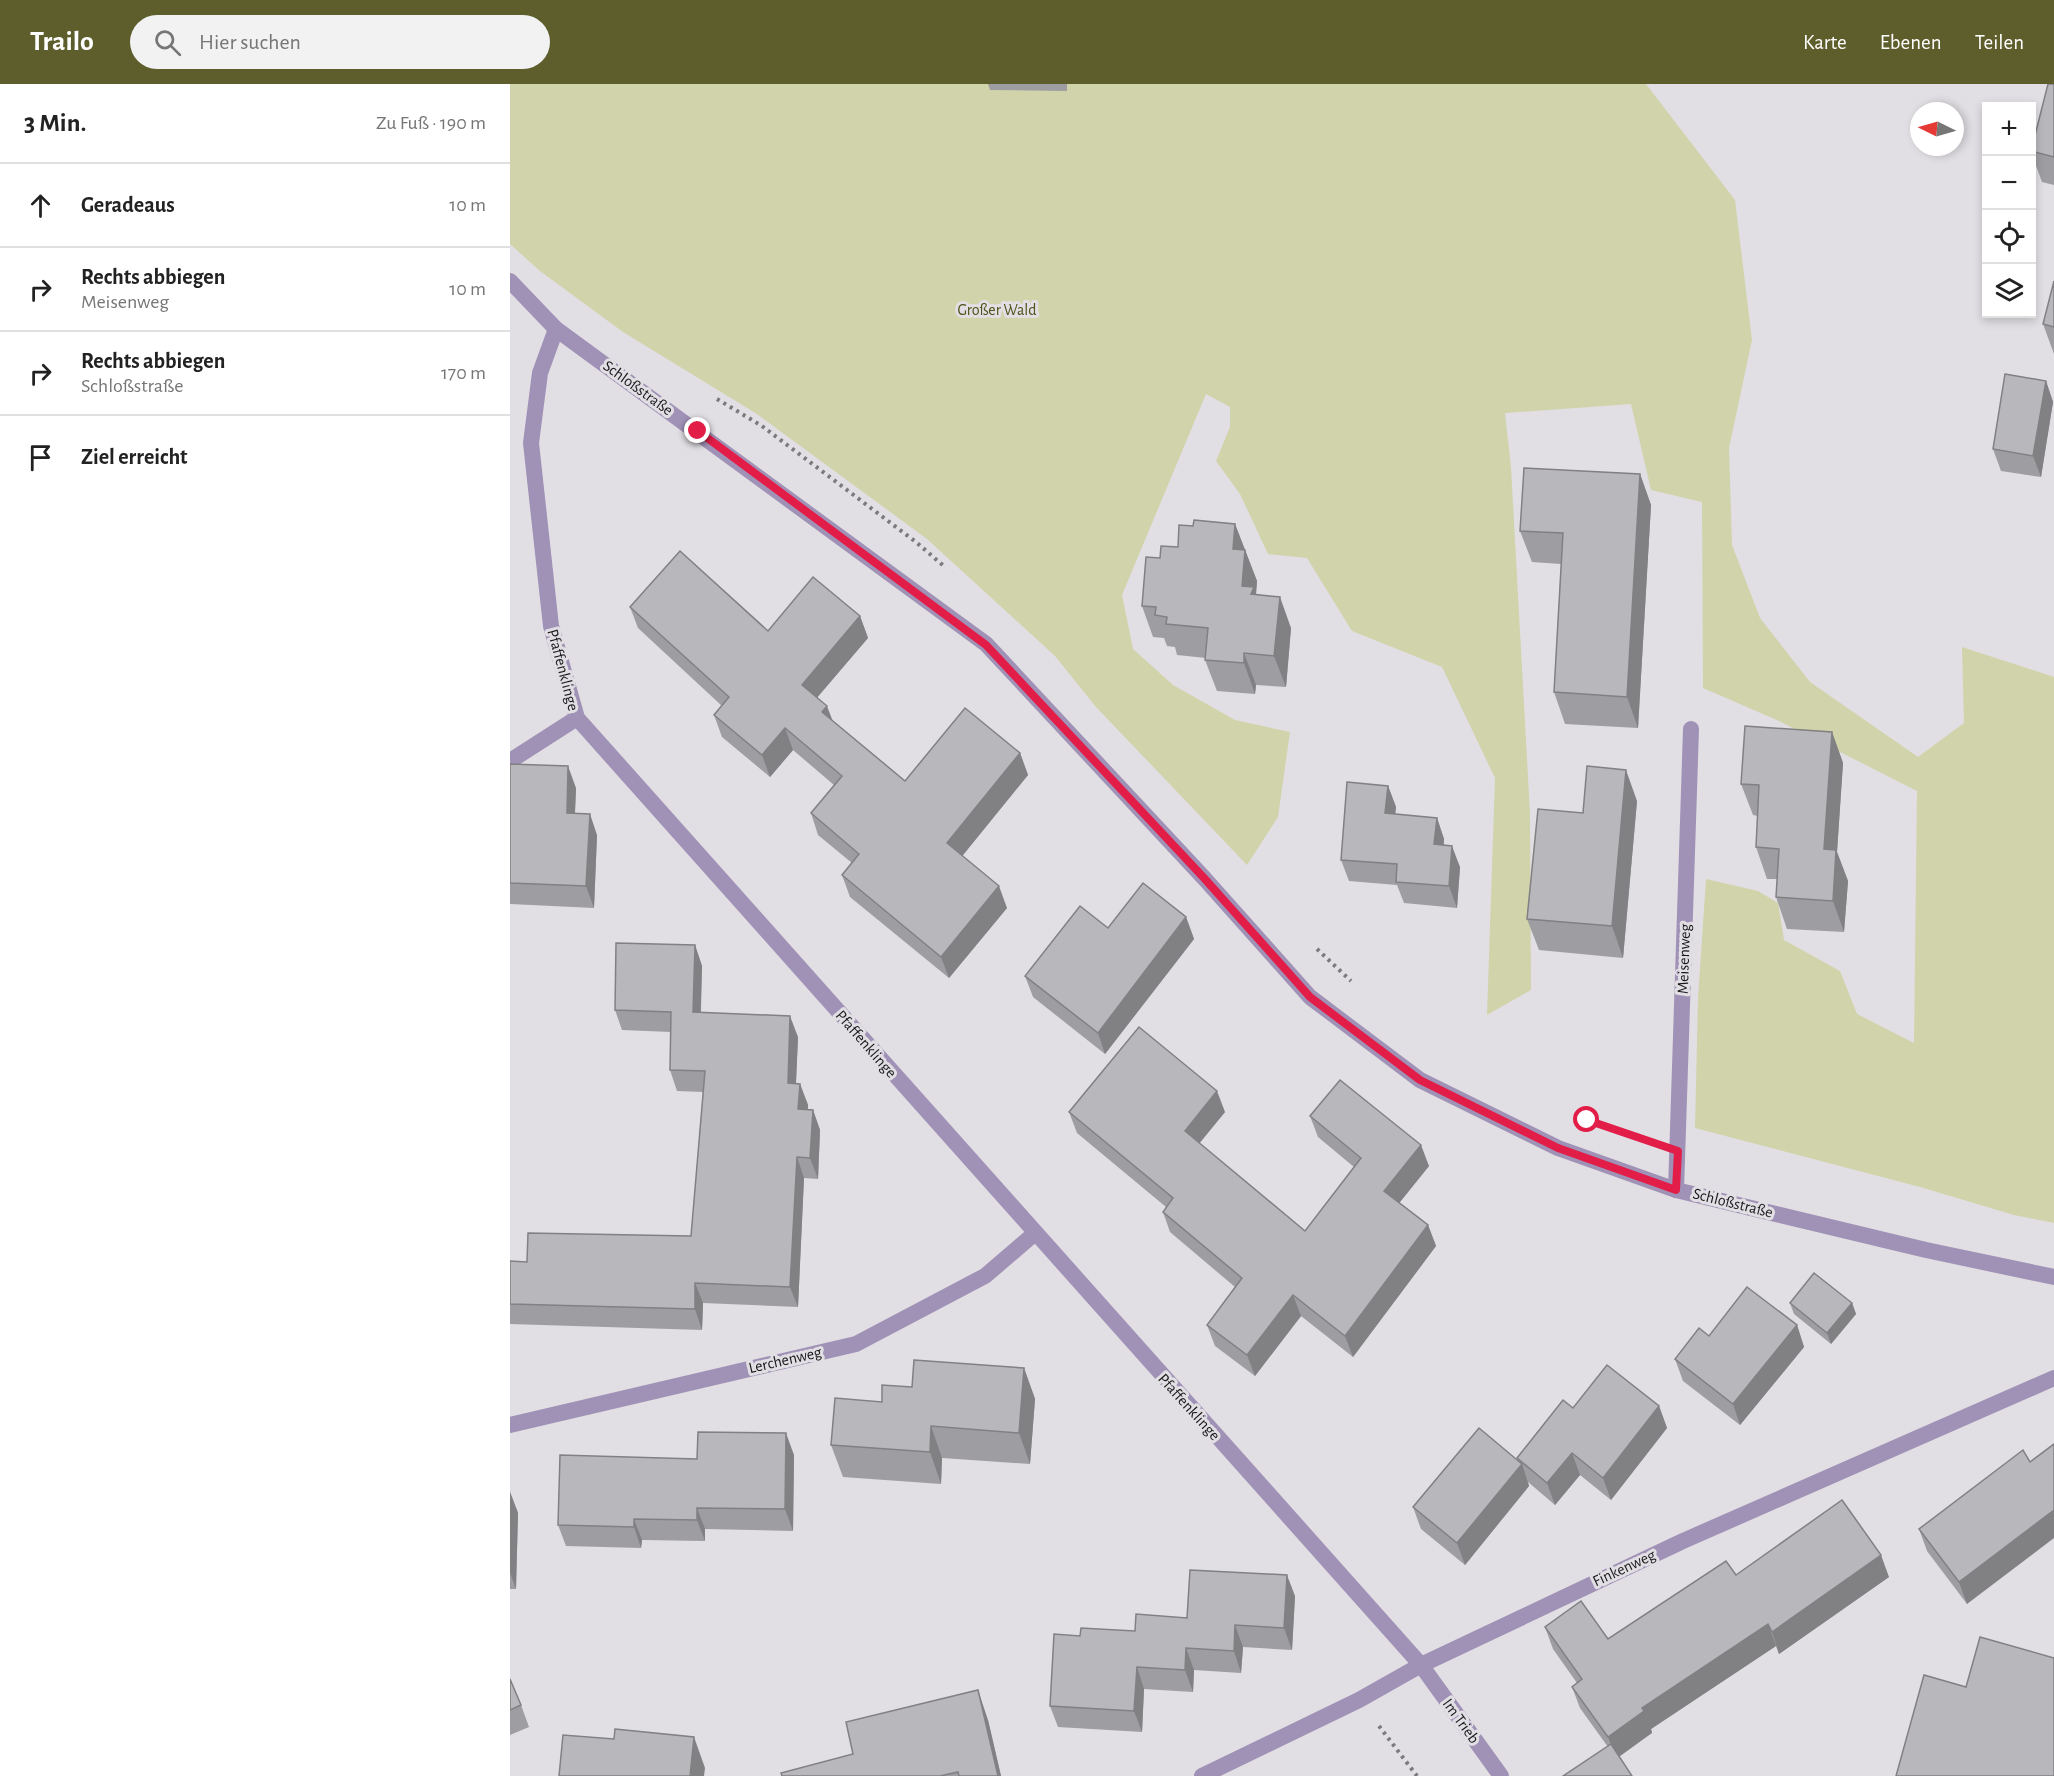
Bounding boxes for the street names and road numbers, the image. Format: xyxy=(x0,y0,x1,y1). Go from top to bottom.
street label: Schloßstraße xyxy=(600,357,676,419)
street label: Pfaffenklinge xyxy=(544,627,582,713)
street label: Meisenweg xyxy=(1675,923,1693,994)
street label: Pfaffenklinge xyxy=(832,1007,900,1081)
street label: Schloßstraße xyxy=(1691,1185,1775,1221)
street label: Lerchenweg xyxy=(747,1344,823,1376)
street label: Pfaffenklinge xyxy=(1155,1371,1223,1443)
street label: Finkenweg xyxy=(1590,1547,1658,1589)
street label: Im Trieb xyxy=(1440,1696,1482,1746)

